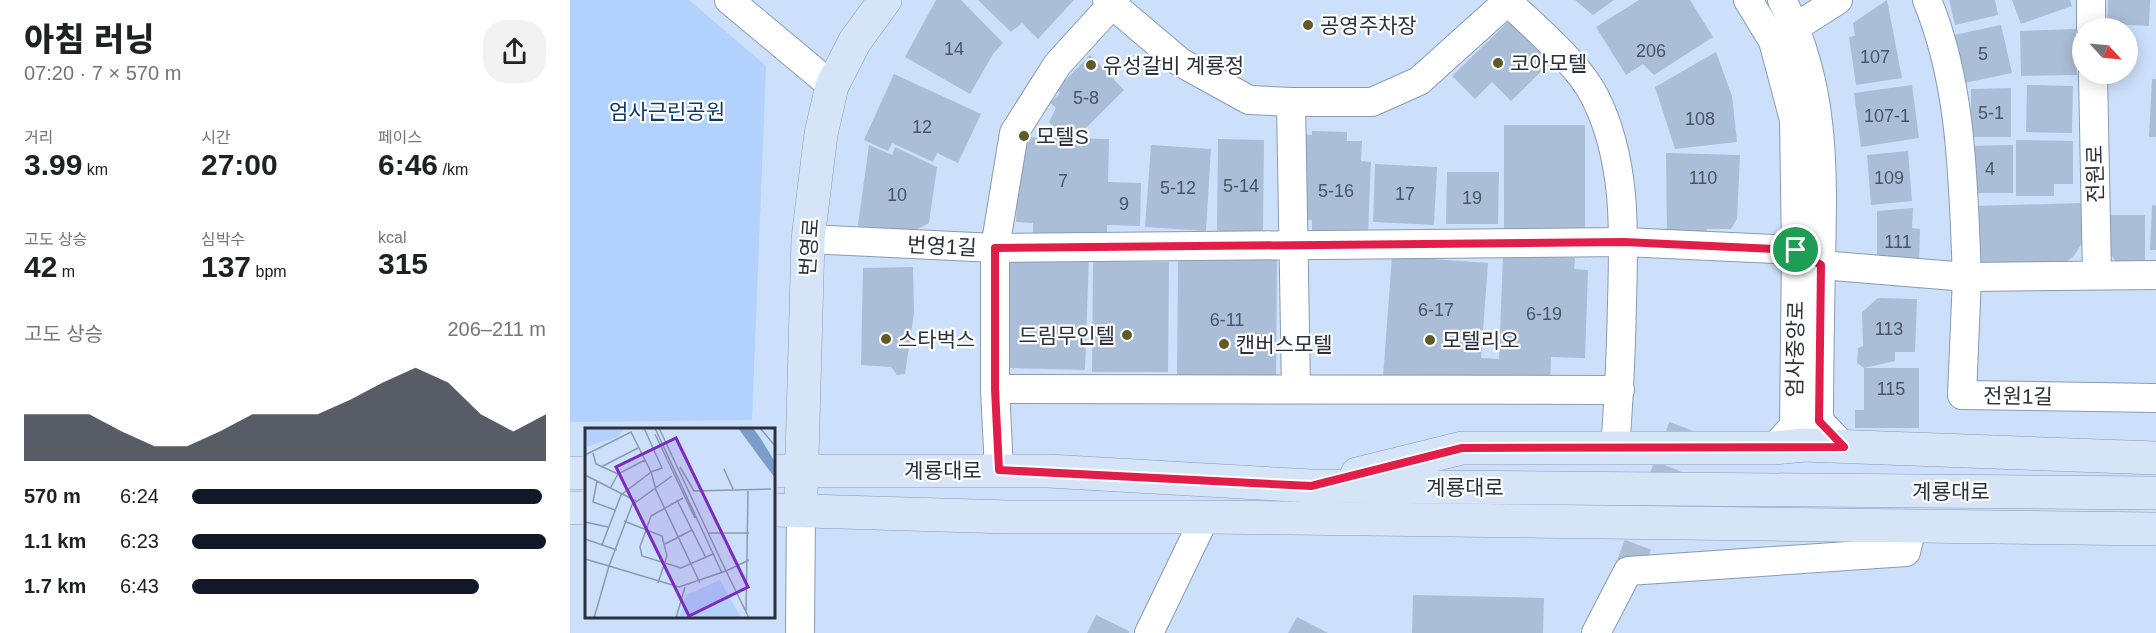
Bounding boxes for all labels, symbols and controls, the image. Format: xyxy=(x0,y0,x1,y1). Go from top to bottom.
place label: 공영주차장 xyxy=(1320,14,1417,37)
marker: 공영주차장 xyxy=(1301,18,1315,32)
north arrow xyxy=(2072,18,2138,84)
map controls xyxy=(2072,18,2138,84)
button: share xyxy=(483,20,546,83)
text: 아침 러닝 xyxy=(24,21,155,58)
house number: 14 xyxy=(944,39,964,59)
house number: 206 xyxy=(1636,41,1666,61)
house number: 5 xyxy=(1978,44,1988,64)
house number: 107 xyxy=(1860,47,1890,67)
place label: 코아모텔 xyxy=(1510,52,1587,75)
place label: 유성갈비 계룡정 xyxy=(1103,54,1244,77)
marker: 코아모텔 xyxy=(1491,56,1505,70)
marker: 유성갈비 계룡정 xyxy=(1084,58,1098,72)
text: 07:20 · 7 × 570 m xyxy=(24,62,181,84)
house number: 5-8 xyxy=(1073,88,1099,108)
park label: 엄사근린공원 xyxy=(609,100,725,123)
house number: 5-1 xyxy=(1978,103,2004,123)
house number: 107-1 xyxy=(1864,106,1910,126)
house number: 108 xyxy=(1685,109,1715,129)
house number: 12 xyxy=(912,117,932,137)
place label: 모텔S xyxy=(1036,125,1089,148)
text: 거리 xyxy=(24,129,53,146)
text: 시간 xyxy=(201,129,230,146)
text: 페이스 xyxy=(378,129,422,146)
marker: 모텔S xyxy=(1017,129,1031,143)
street label: 전원로 xyxy=(2083,145,2107,203)
text: 3.99 xyxy=(24,148,82,181)
text: 27:00 xyxy=(201,148,278,181)
text: 6:46 xyxy=(378,148,438,181)
house number: 4 xyxy=(1985,159,1995,179)
text: km xyxy=(82,161,108,178)
text: /km xyxy=(438,161,468,178)
house number: 110 xyxy=(1689,168,1717,188)
house number: 109 xyxy=(1874,168,1904,188)
house number: 7 xyxy=(1058,171,1068,191)
house number: 5-14 xyxy=(1223,176,1259,196)
house number: 5-12 xyxy=(1160,178,1196,198)
house number: 5-16 xyxy=(1318,181,1354,201)
house number: 17 xyxy=(1395,184,1415,204)
house number: 10 xyxy=(887,185,907,205)
house number: 19 xyxy=(1462,188,1482,208)
house number: 9 xyxy=(1119,194,1129,214)
street label: 번영로 xyxy=(796,217,822,277)
pin xyxy=(1770,224,1821,275)
text: kcal xyxy=(378,229,406,246)
text: 고도 상승 xyxy=(24,231,87,248)
text: 심박수 xyxy=(201,231,245,248)
house number: 111 xyxy=(1884,232,1912,252)
street label: 번영1길 xyxy=(907,233,977,259)
icon: arrive xyxy=(1779,233,1812,266)
text: 315 xyxy=(378,247,428,280)
text: 42 xyxy=(24,250,57,283)
text: 137 xyxy=(201,250,251,283)
text: m xyxy=(57,263,75,280)
text: bpm xyxy=(251,263,287,280)
house number: 6-17 xyxy=(1418,300,1454,320)
street label: 엄사중앙로 xyxy=(1783,301,1807,397)
house number: 6-19 xyxy=(1526,304,1562,324)
house number: 6-11 xyxy=(1210,310,1244,330)
text: 206–211 m xyxy=(447,318,546,340)
house number: 113 xyxy=(1875,319,1903,339)
text: 고도 상승 xyxy=(24,323,103,345)
place label: 드림무인텔 xyxy=(1018,324,1115,347)
place label: 스타벅스 xyxy=(898,328,975,351)
marker: 드림무인텔 xyxy=(1120,328,1134,342)
place label: 모텔리오 xyxy=(1442,329,1519,352)
marker: 스타벅스 xyxy=(879,332,893,346)
place label: 캔버스모텔 xyxy=(1236,333,1333,356)
marker: 모텔리오 xyxy=(1423,333,1437,347)
marker: 캔버스모텔 xyxy=(1217,337,1231,351)
house number: 115 xyxy=(1877,379,1905,399)
street label: 전원1길 xyxy=(1983,384,2053,408)
inset map xyxy=(585,428,776,618)
street label: 계룡대로 xyxy=(904,459,982,482)
street label: 계룡대로 xyxy=(1426,476,1504,499)
street label: 계룡대로 xyxy=(1912,480,1990,503)
text: 570 m xyxy=(24,485,81,507)
text: 6:24 xyxy=(120,485,159,507)
text: 1.1 km xyxy=(24,530,86,552)
text: 6:23 xyxy=(120,530,159,552)
text: 1.7 km xyxy=(24,575,86,597)
text: 6:43 xyxy=(120,575,159,597)

